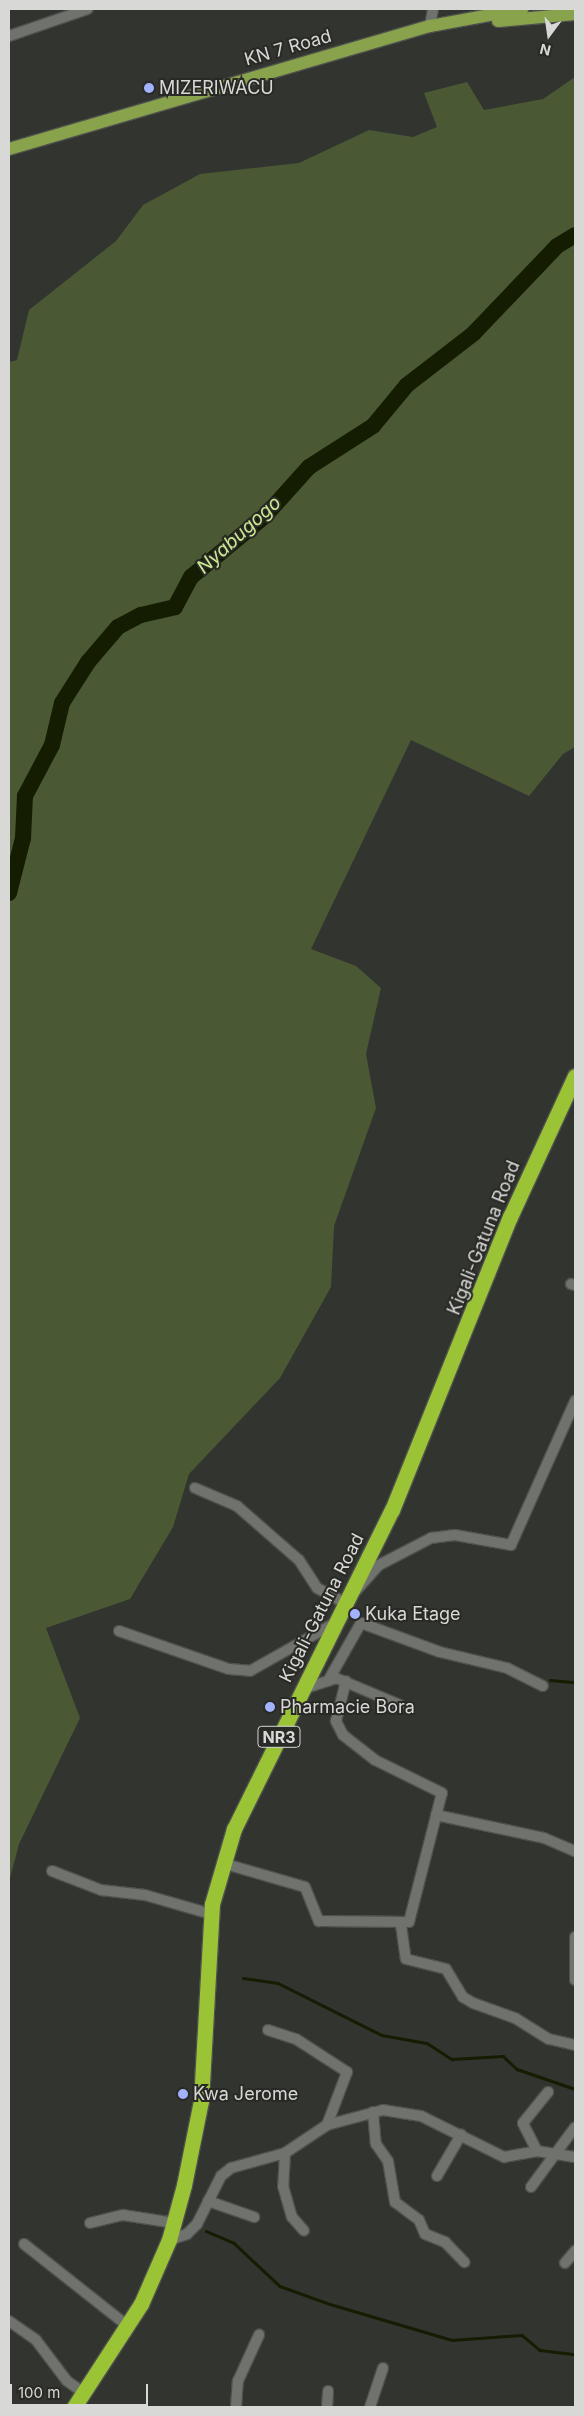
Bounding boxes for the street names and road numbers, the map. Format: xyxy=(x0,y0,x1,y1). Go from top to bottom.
street label: KN 7 Road xyxy=(242,25,334,71)
street label: Kigali-Gatuna Road xyxy=(443,1158,525,1318)
street label: Kigali-Gatuna Road xyxy=(275,1530,369,1686)
road number: NR3 xyxy=(256,1724,302,1750)

